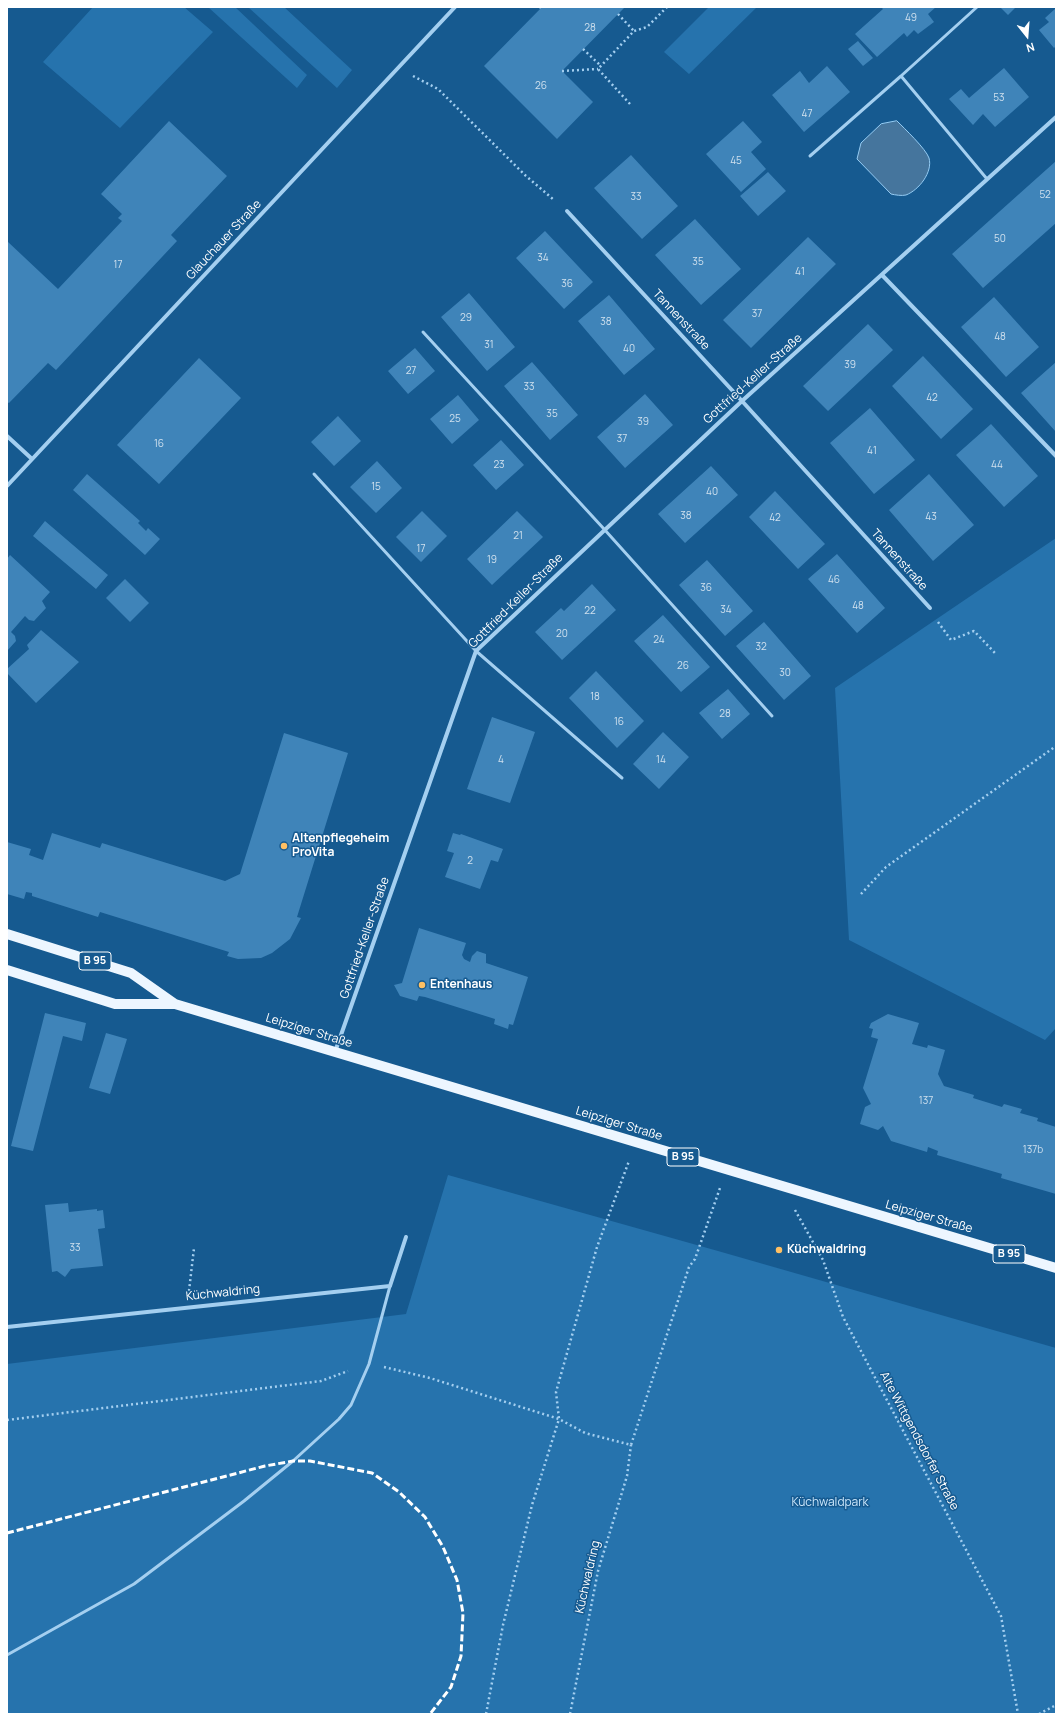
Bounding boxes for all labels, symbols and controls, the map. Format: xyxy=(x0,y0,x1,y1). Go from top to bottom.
house number: 49 xyxy=(905,12,917,24)
north arrow xyxy=(1007,16,1047,56)
house number: 28 xyxy=(584,22,596,34)
text: N xyxy=(1025,40,1037,56)
house number: 26 xyxy=(535,80,547,92)
house number: 53 xyxy=(993,92,1005,104)
house number: 47 xyxy=(802,108,812,120)
house number: 45 xyxy=(730,155,742,167)
house number: 52 xyxy=(1039,189,1051,201)
house number: 33 xyxy=(630,191,642,203)
street label: Glauchauer Straße xyxy=(183,197,265,283)
house number: 50 xyxy=(994,233,1006,245)
house number: 34 xyxy=(537,252,549,264)
house number: 35 xyxy=(692,256,704,268)
house number: 17 xyxy=(114,259,122,271)
house number: 41 xyxy=(795,266,805,278)
house number: 36 xyxy=(561,278,573,290)
street label: Tannenstraße xyxy=(649,287,713,353)
house number: 37 xyxy=(752,308,762,320)
house number: 29 xyxy=(460,312,472,324)
house number: 38 xyxy=(600,316,612,328)
street label: Gottfried-Keller-Straße xyxy=(701,331,805,427)
house number: 48 xyxy=(994,331,1006,343)
house number: 31 xyxy=(484,339,494,351)
house number: 40 xyxy=(623,343,635,355)
house number: 39 xyxy=(844,359,856,371)
house number: 27 xyxy=(406,365,416,377)
house number: 33 xyxy=(523,381,535,393)
house number: 42 xyxy=(926,392,938,404)
house number: 35 xyxy=(546,408,558,420)
house number: 25 xyxy=(449,413,461,425)
house number: 39 xyxy=(637,416,649,428)
house number: 37 xyxy=(617,433,627,445)
house number: 16 xyxy=(154,438,164,450)
house number: 41 xyxy=(867,445,877,457)
house number: 23 xyxy=(493,459,505,471)
house number: 44 xyxy=(991,459,1003,471)
house number: 15 xyxy=(371,481,381,493)
house number: 40 xyxy=(706,486,718,498)
house number: 38 xyxy=(680,510,692,522)
house number: 43 xyxy=(925,511,937,523)
house number: 42 xyxy=(769,512,781,524)
street label: Tannenstraße xyxy=(868,526,930,594)
house number: 21 xyxy=(513,530,523,542)
house number: 17 xyxy=(417,543,425,555)
street label: Gottfried-Keller-Straße xyxy=(466,551,566,651)
house number: 19 xyxy=(487,554,497,566)
house number: 46 xyxy=(828,574,840,586)
house number: 36 xyxy=(700,582,712,594)
house number: 48 xyxy=(852,600,864,612)
house number: 34 xyxy=(720,604,732,616)
house number: 22 xyxy=(584,605,596,617)
house number: 20 xyxy=(556,628,568,640)
house number: 24 xyxy=(653,634,665,646)
house number: 32 xyxy=(755,641,767,653)
house number: 26 xyxy=(677,660,689,672)
house number: 30 xyxy=(779,667,791,679)
house number: 18 xyxy=(590,691,600,703)
house number: 28 xyxy=(719,708,731,720)
house number: 16 xyxy=(614,716,624,728)
house number: 4 xyxy=(498,754,504,766)
house number: 14 xyxy=(656,754,666,766)
place label: Altenpflegeheim ProVita xyxy=(292,832,389,860)
marker: Altenpflegeheim ProVita xyxy=(279,841,289,851)
house number: 2 xyxy=(467,855,473,867)
street label: Gottfried-Keller-Straße xyxy=(337,875,393,1001)
road number: B 95 xyxy=(79,952,111,970)
place label: Entenhaus xyxy=(430,978,492,992)
marker: Entenhaus xyxy=(417,980,427,990)
street label: Leipziger Straße xyxy=(264,1011,354,1051)
house number: 137 xyxy=(919,1095,933,1107)
street label: Leipziger Straße xyxy=(574,1104,664,1144)
house number: 137b xyxy=(1023,1144,1043,1156)
road number: B 95 xyxy=(667,1148,699,1166)
street label: Leipziger Straße xyxy=(884,1198,974,1236)
house number: 33 xyxy=(69,1242,81,1254)
place label: Küchwaldring xyxy=(787,1243,866,1257)
marker: Küchwaldring xyxy=(774,1245,784,1255)
road number: B 95 xyxy=(993,1245,1025,1263)
street label: Küchwaldring xyxy=(185,1282,261,1304)
street label: Alte Wittgendsdorfer Straße xyxy=(876,1369,962,1513)
park label: Küchwaldpark xyxy=(791,1496,869,1510)
street label: Küchwaldring xyxy=(573,1539,603,1615)

